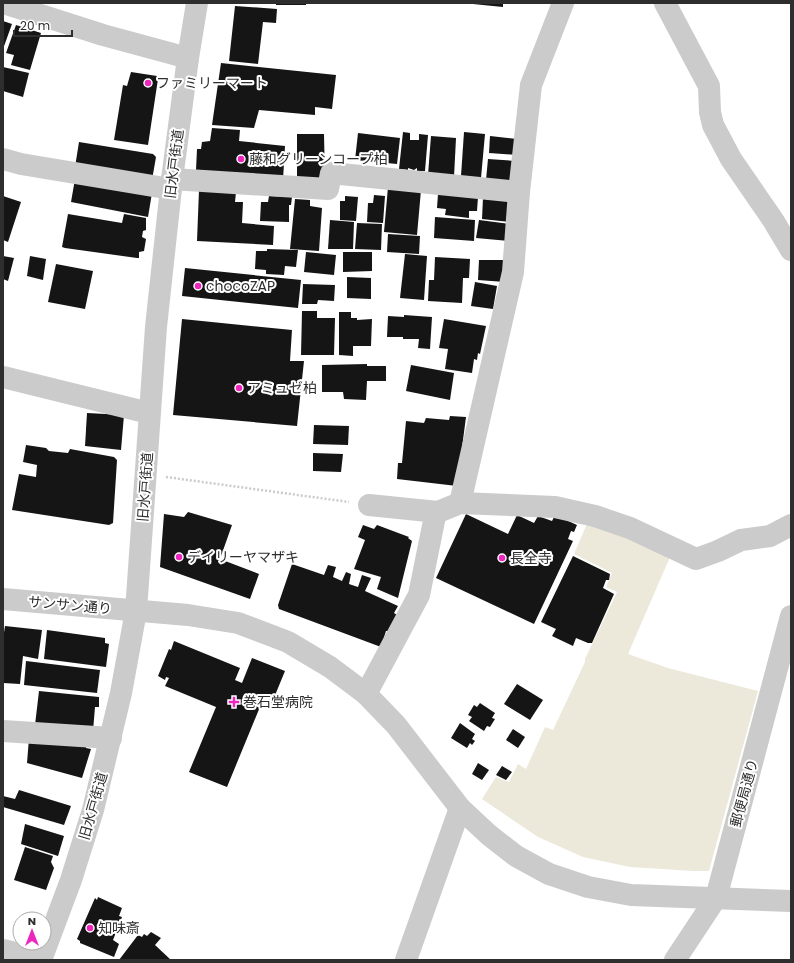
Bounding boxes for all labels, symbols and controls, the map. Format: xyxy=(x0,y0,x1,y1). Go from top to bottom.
scale bar xyxy=(14,12,72,38)
text: 20 m xyxy=(20,17,50,34)
place label: ファミリーマート xyxy=(156,73,268,93)
marker: ファミリーマート xyxy=(143,78,153,88)
street label: 旧水戸街道 xyxy=(160,128,188,200)
place label: 藤和グリーンコープ柏 xyxy=(249,149,387,169)
marker: 藤和グリーンコープ柏 xyxy=(236,154,246,164)
place label: chocoZAP xyxy=(206,276,275,296)
marker: chocoZAP xyxy=(193,281,203,291)
place label: アミュゼ柏 xyxy=(247,378,317,398)
marker: アミュゼ柏 xyxy=(234,383,244,393)
street label: 旧水戸街道 xyxy=(133,451,157,523)
place label: デイリーヤマザキ xyxy=(187,547,299,567)
place label: 長全寺 xyxy=(510,548,552,568)
marker: デイリーヤマザキ xyxy=(174,552,184,562)
marker: 長全寺 xyxy=(497,553,507,563)
street label: サンサン通り xyxy=(27,591,113,619)
place label: 巻石堂病院 xyxy=(243,692,313,712)
marker: 巻石堂病院 xyxy=(228,696,240,708)
street label: 郵便局通り xyxy=(725,757,763,829)
street label: 旧水戸街道 xyxy=(74,770,112,842)
north arrow xyxy=(12,911,52,951)
text: N xyxy=(28,913,36,929)
place label: 知味斎 xyxy=(98,918,140,938)
marker: 知味斎 xyxy=(85,923,95,933)

